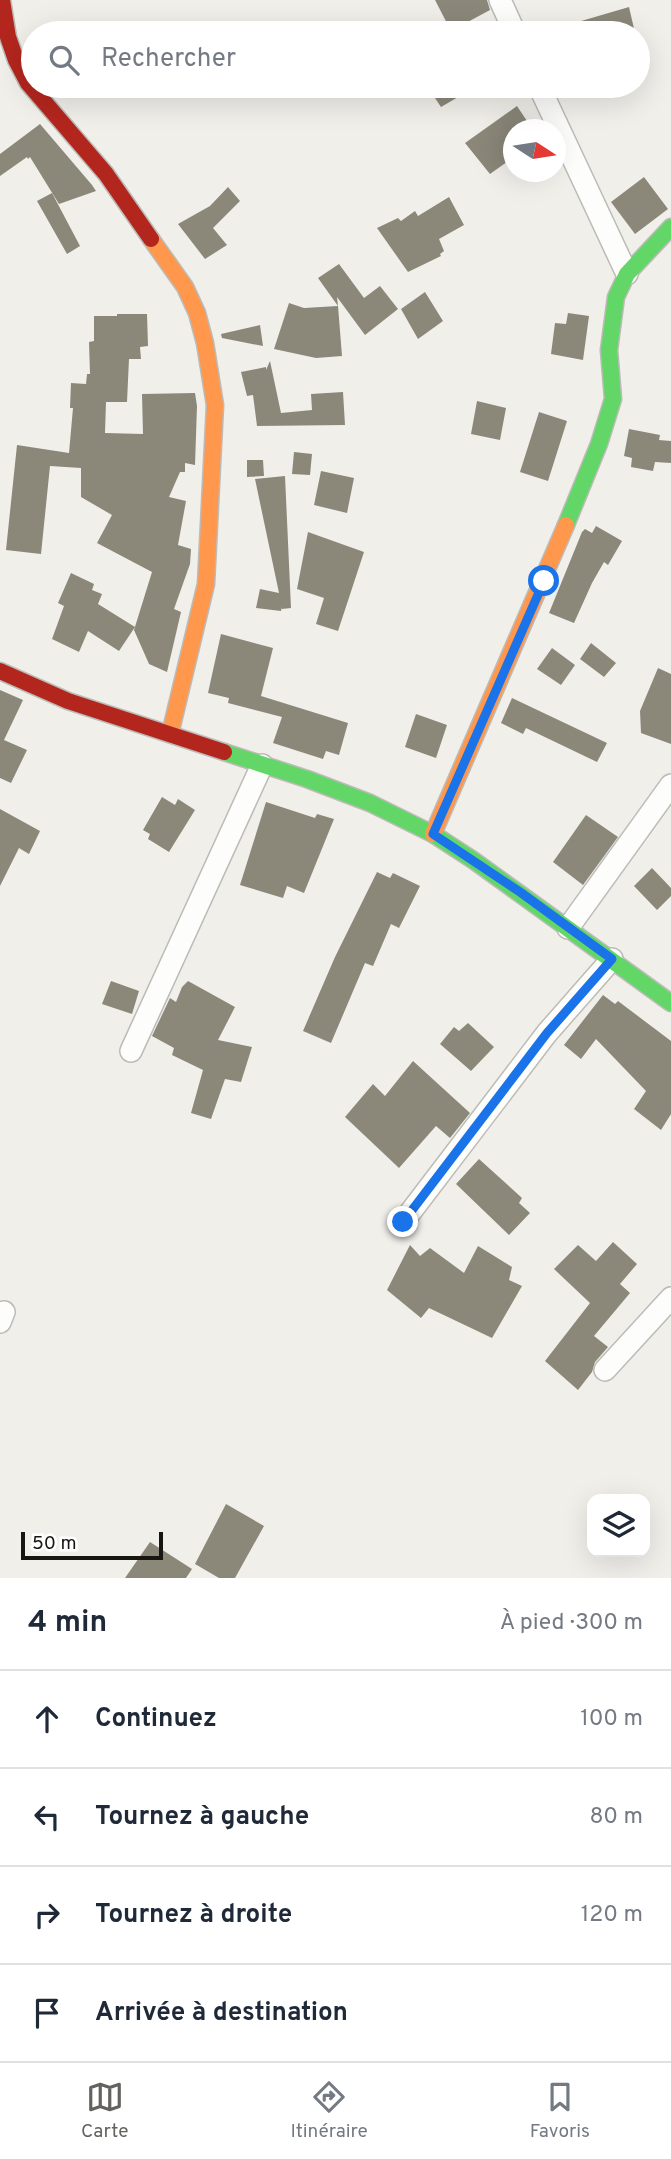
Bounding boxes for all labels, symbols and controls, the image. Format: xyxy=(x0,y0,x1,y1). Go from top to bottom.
search box xyxy=(21,21,650,98)
icon: search xyxy=(45,41,83,79)
text: Rechercher xyxy=(101,43,236,76)
north arrow xyxy=(503,119,566,182)
route start xyxy=(528,565,559,596)
route end xyxy=(387,1206,418,1237)
map controls xyxy=(587,1494,650,1557)
button: layers xyxy=(587,1494,650,1557)
scale bar xyxy=(21,1529,163,1561)
text: 50 m xyxy=(32,1532,77,1556)
text: 4 min xyxy=(28,1605,107,1642)
text: À pied · 300 m xyxy=(500,1609,643,1638)
icon: ahead xyxy=(28,1700,66,1738)
text: Continuez xyxy=(95,1703,217,1736)
text: 100 m xyxy=(580,1705,643,1734)
icon: left xyxy=(28,1798,66,1836)
text: Tournez à gauche xyxy=(95,1801,309,1834)
text: 80 m xyxy=(590,1803,643,1832)
icon: right xyxy=(28,1896,66,1934)
text: Tournez à droite xyxy=(95,1899,292,1932)
text: 120 m xyxy=(581,1901,643,1930)
icon: arrive xyxy=(28,1994,66,2032)
text: Arrivée à destination xyxy=(95,1997,348,2030)
tab: Carte xyxy=(81,2078,128,2144)
tab: Itinéraire xyxy=(290,2078,368,2144)
tab: Favoris xyxy=(530,2078,590,2144)

